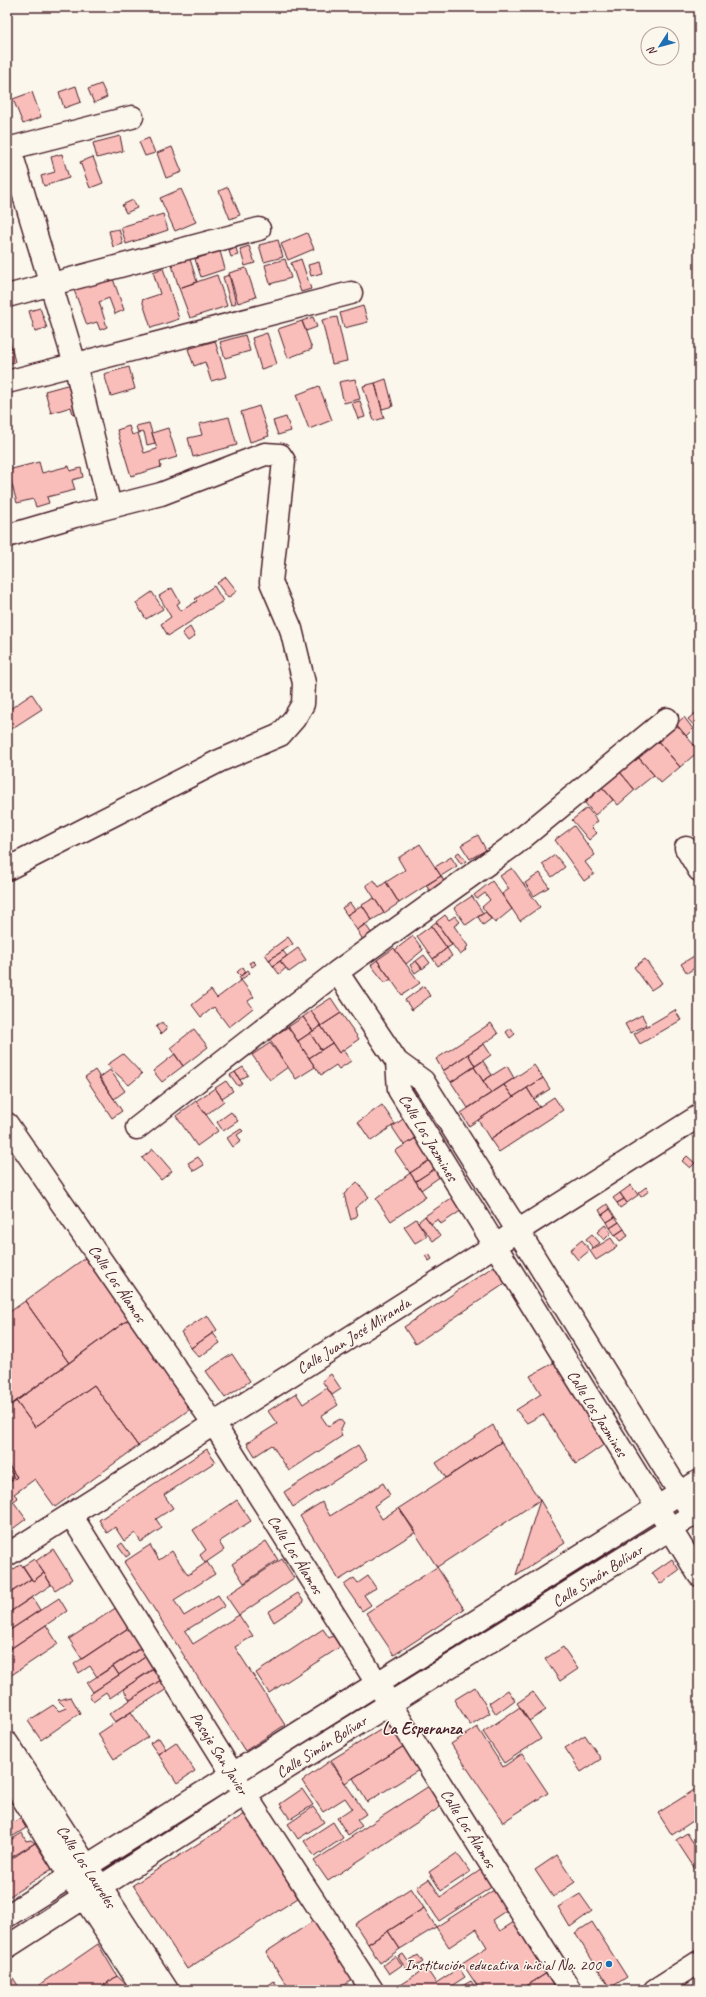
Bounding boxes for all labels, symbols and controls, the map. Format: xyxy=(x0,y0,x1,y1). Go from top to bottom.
north arrow xyxy=(640,26,680,66)
text: N xyxy=(643,43,660,59)
street label: Calle Los Jazmines xyxy=(394,1090,463,1186)
street label: Calle Los Álamos xyxy=(84,1241,151,1328)
street label: Calle Juan José Miranda xyxy=(293,1292,415,1379)
street label: Calle Los Jazmines xyxy=(563,1367,633,1462)
street label: Calle Los Álamos xyxy=(263,1511,328,1599)
street label: Calle Simón Bolívar xyxy=(549,1539,648,1612)
street label: Pasaje San Javier xyxy=(186,1708,253,1800)
street label: Calle Simón Bolívar xyxy=(273,1710,372,1783)
district label: La Esperanza xyxy=(382,1718,463,1739)
street label: Calle Los Álamos xyxy=(436,1785,501,1873)
street label: Calle Los Laureles xyxy=(52,1821,121,1913)
place label: Institución educativa inicial No. 200 xyxy=(405,1955,603,1975)
marker: Institución educativa inicial No. 200 xyxy=(604,1959,614,1969)

